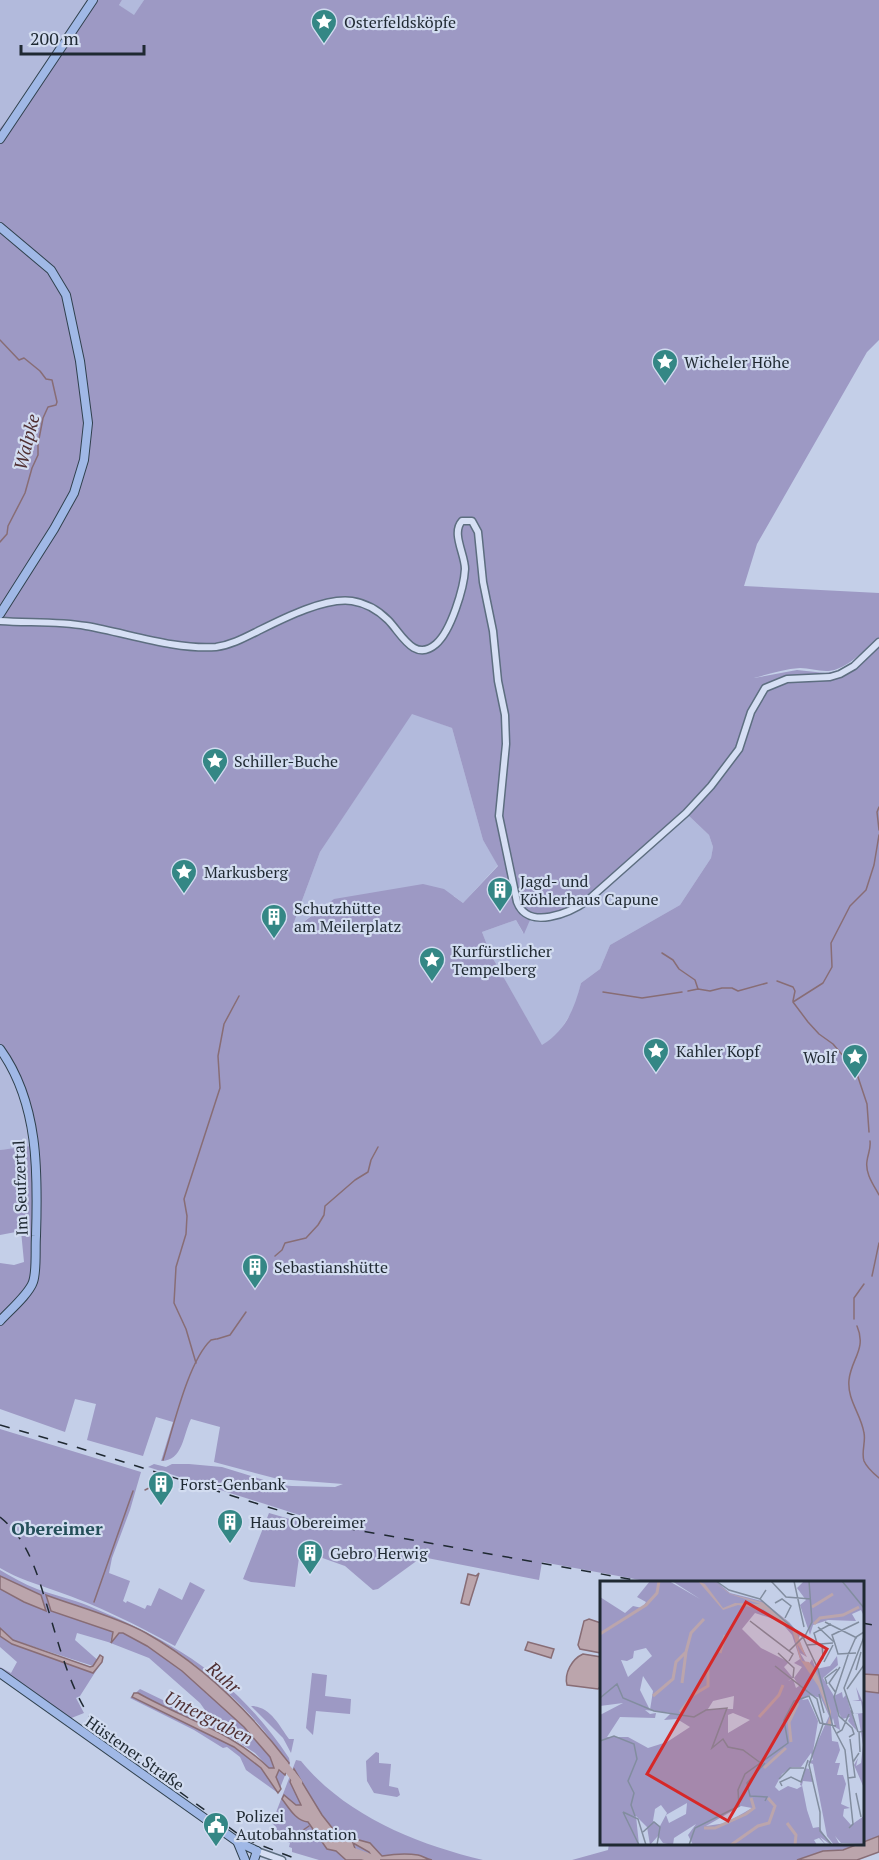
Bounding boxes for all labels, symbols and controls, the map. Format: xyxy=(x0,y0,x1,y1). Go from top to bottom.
place icon: Osterfeldsköpfe xyxy=(309,7,339,45)
place label: Osterfeldsköpfe xyxy=(344,11,456,33)
scale bar xyxy=(21,18,144,56)
text: 200 m xyxy=(30,26,79,50)
place icon: Wicheler Höhe xyxy=(650,347,680,385)
place label: Wicheler Höhe xyxy=(684,351,790,373)
water label: Walpke xyxy=(7,411,45,473)
place icon: Schiller-Buche xyxy=(200,746,230,784)
place label: Schiller-Buche xyxy=(234,750,338,772)
place icon: Markusberg xyxy=(169,857,199,895)
place label: Markusberg xyxy=(204,861,288,883)
place label: Jagd- und Köhlerhaus Capune xyxy=(520,870,658,910)
building icon: Jagd- und Köhlerhaus Capune xyxy=(485,875,515,913)
place label: Schutzhütte am Meilerplatz xyxy=(294,897,401,937)
building icon: Schutzhütte am Meilerplatz xyxy=(259,902,289,940)
place label: Kurfürstlicher Tempelberg xyxy=(452,940,553,980)
place icon: Kurfürstlicher Tempelberg xyxy=(417,945,447,983)
place icon: Kahler Kopf xyxy=(641,1036,671,1074)
place label: Kahler Kopf xyxy=(676,1040,761,1062)
place icon: Wolf xyxy=(840,1042,870,1080)
place label: Wolf xyxy=(803,1046,838,1068)
street label: Im Seufzertal xyxy=(7,1140,33,1236)
building icon: Sebastianshütte xyxy=(240,1252,270,1290)
place label: Sebastianshütte xyxy=(274,1256,388,1278)
building icon: Forst-Genbank xyxy=(146,1469,176,1507)
place label: Forst-Genbank xyxy=(180,1473,287,1495)
building icon: Haus Obereimer xyxy=(215,1507,245,1545)
place label: Haus Obereimer xyxy=(250,1511,366,1533)
district label: Obereimer xyxy=(11,1516,103,1540)
building icon: Gebro Herwig xyxy=(295,1538,325,1576)
place label: Gebro Herwig xyxy=(330,1542,428,1564)
inset map xyxy=(600,1581,864,1845)
water label: Ruhr xyxy=(201,1655,247,1699)
water label: Untergraben xyxy=(161,1685,257,1749)
street label: Hüstener Straße xyxy=(81,1711,189,1795)
place label: Polizei Autobahnstation xyxy=(236,1805,357,1845)
public building icon: Polizei Autobahnstation xyxy=(201,1810,231,1848)

